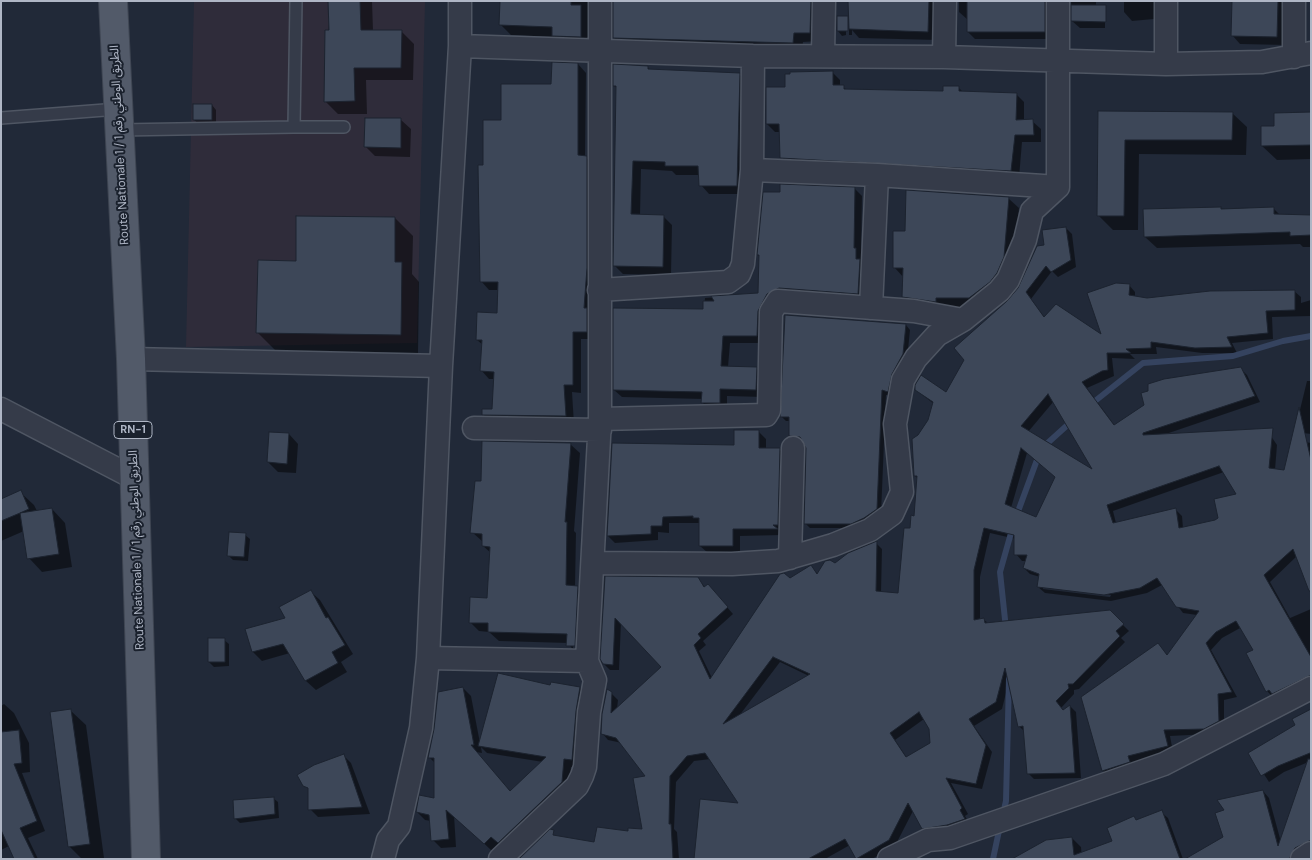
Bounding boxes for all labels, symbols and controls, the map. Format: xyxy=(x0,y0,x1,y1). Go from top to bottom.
street label: Route Nationale 1 / الطريق الوطني رقم 1 xyxy=(108,45,132,245)
road number: RN-1 xyxy=(114,422,152,438)
street label: Route Nationale 1 / الطريق الوطني رقم 1 xyxy=(126,450,148,650)

